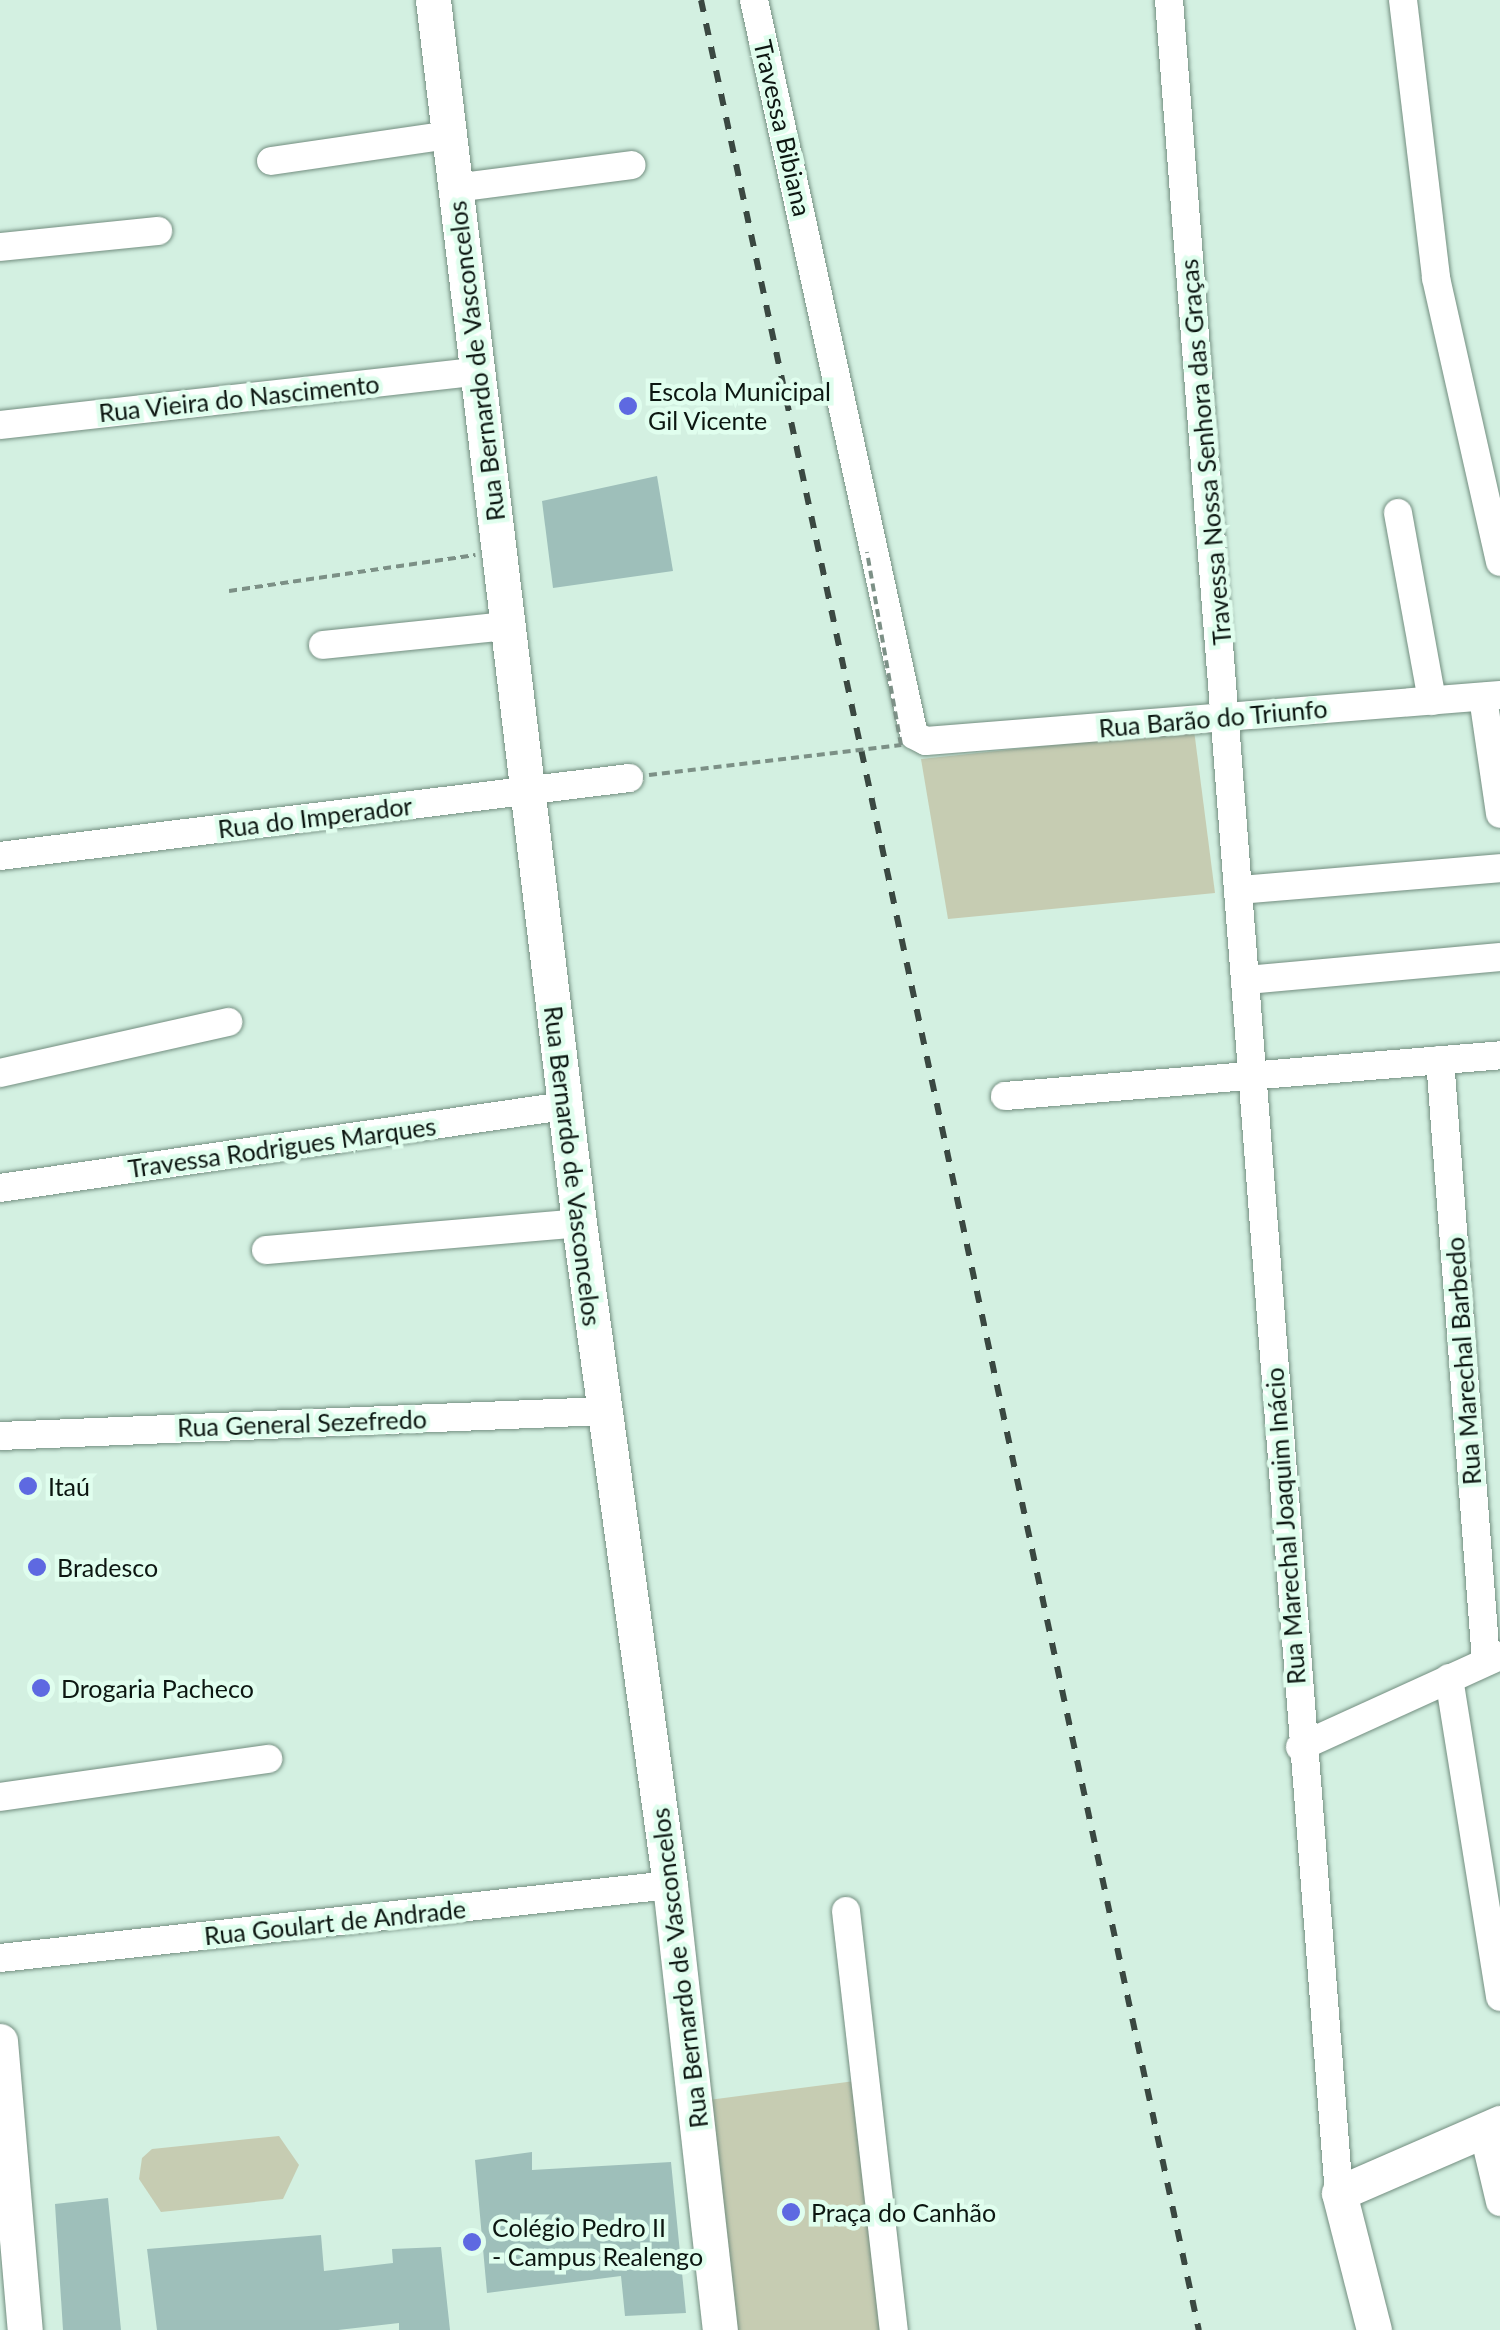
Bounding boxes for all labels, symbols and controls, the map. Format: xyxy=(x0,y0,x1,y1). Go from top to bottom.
street label: Travessa Bibiana xyxy=(748,37,818,219)
street label: Rua Bernardo de Vasconcelos xyxy=(441,199,511,523)
street label: Travessa Nossa Senhora das Graças xyxy=(1173,258,1237,646)
street label: Rua Vieira do Nascimento xyxy=(97,368,381,428)
place label: Escola Municipal Gil Vicente xyxy=(648,377,831,436)
marker: Escola Municipal Gil Vicente xyxy=(617,395,639,417)
street label: Rua Barão do Triunfo xyxy=(1097,693,1329,743)
street label: Rua do Imperador xyxy=(216,790,414,844)
street label: Rua Bernardo de Vasconcelos xyxy=(538,1004,608,1328)
street label: Travessa Rodrigues Marques xyxy=(126,1111,438,1183)
street label: Rua Marechal Barbedo xyxy=(1439,1236,1487,1486)
street label: Rua Marechal Joaquim Inácio xyxy=(1259,1366,1311,1686)
street label: Rua General Sezefredo xyxy=(177,1404,427,1442)
place label: Itaú xyxy=(48,1471,90,1501)
marker: Itaú xyxy=(17,1475,39,1497)
place label: Bradesco xyxy=(57,1552,158,1582)
marker: Bradesco xyxy=(26,1556,48,1578)
place label: Drogaria Pacheco xyxy=(61,1673,254,1703)
marker: Drogaria Pacheco xyxy=(30,1677,52,1699)
street label: Rua Bernardo de Vasconcelos xyxy=(644,1806,714,2130)
street label: Rua Goulart de Andrade xyxy=(202,1893,468,1951)
place label: Praça do Canhão xyxy=(811,2197,996,2227)
marker: Praça do Canhão xyxy=(780,2201,802,2223)
place label: Colégio Pedro II - Campus Realengo xyxy=(492,2213,703,2272)
marker: Colégio Pedro II - Campus Realengo xyxy=(461,2231,483,2253)

